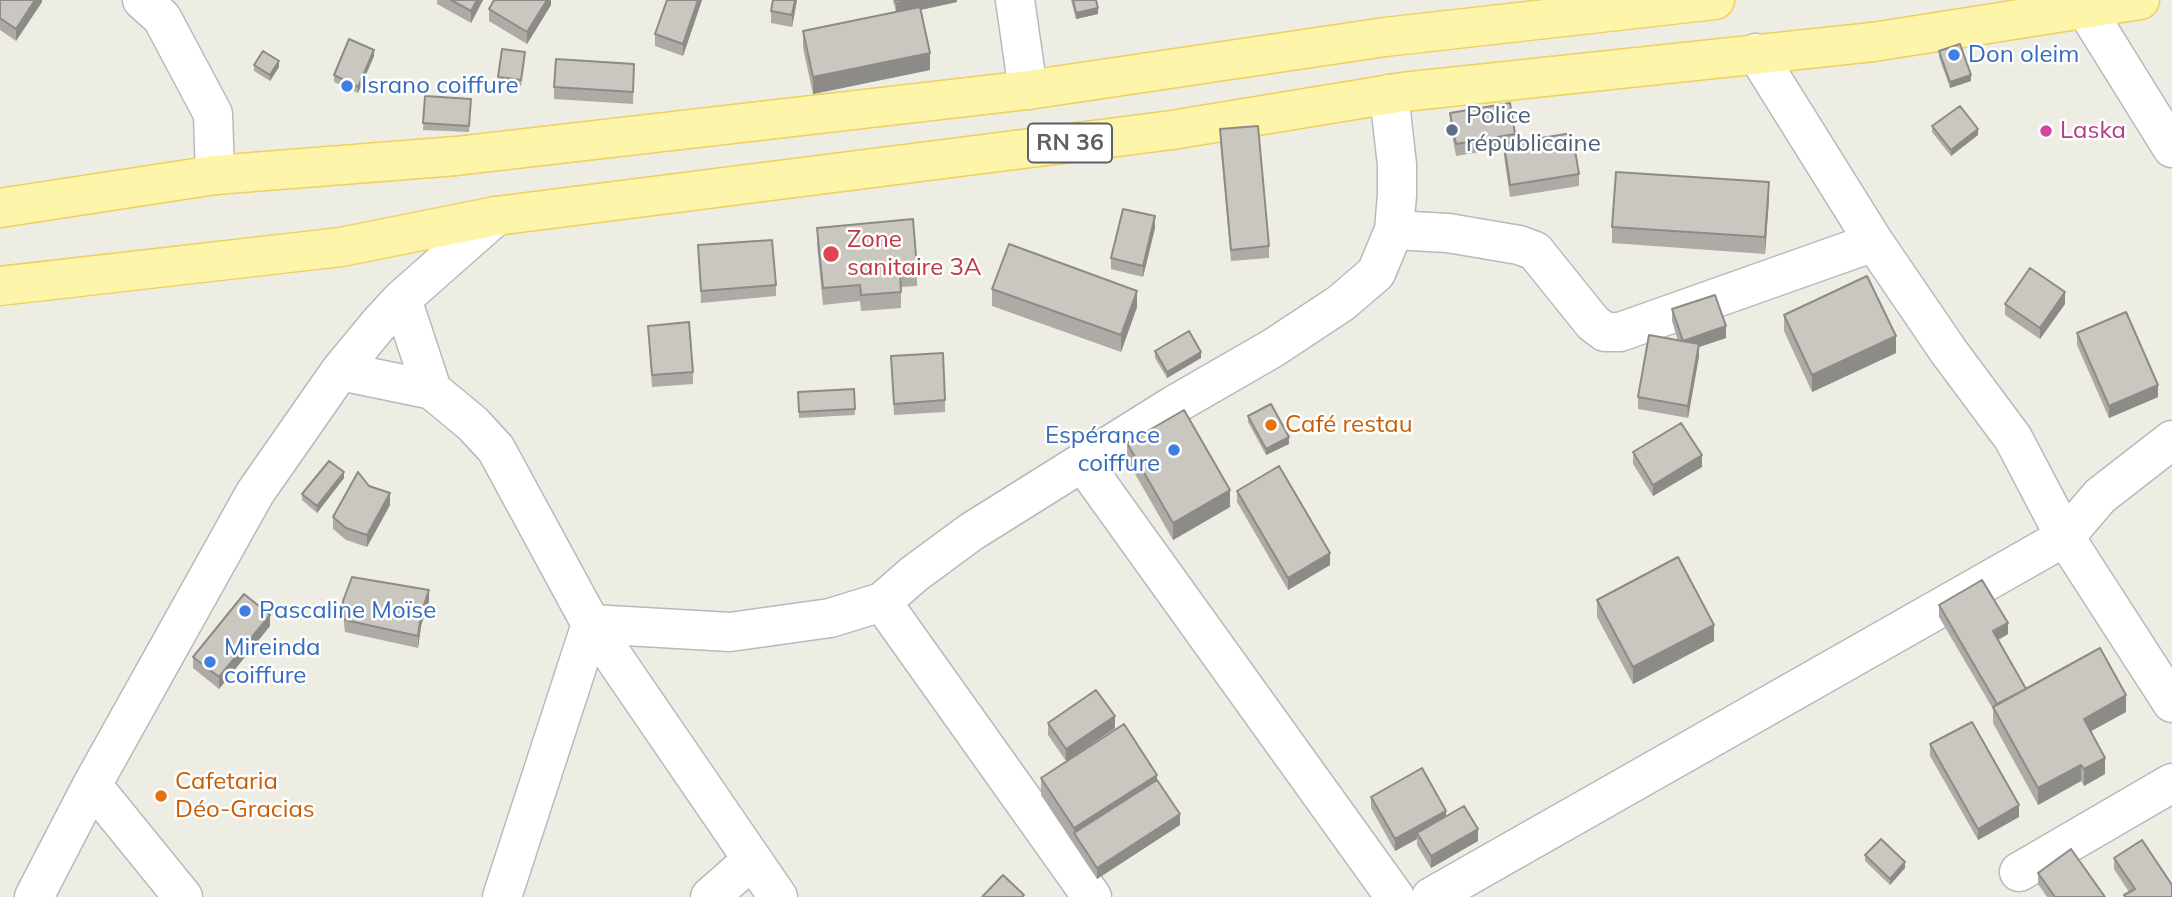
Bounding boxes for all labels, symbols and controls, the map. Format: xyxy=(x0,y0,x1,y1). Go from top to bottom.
place label: Don oleim xyxy=(1968,41,2079,69)
marker: Don oleim xyxy=(1946,47,1962,63)
place label: Israno coiffure xyxy=(361,72,518,100)
marker: Israno coiffure xyxy=(339,78,355,94)
place label: Police républicaine xyxy=(1466,102,1601,158)
place label: Laska xyxy=(2060,117,2126,145)
marker: Police républicaine xyxy=(1444,122,1460,138)
marker: Laska xyxy=(2038,123,2054,139)
road number: RN 36 xyxy=(1028,124,1112,162)
place label: Zone sanitaire 3A xyxy=(847,226,982,282)
marker: Zone sanitaire 3A xyxy=(821,244,841,264)
place label: Café restau xyxy=(1285,411,1413,439)
marker: Café restau xyxy=(1263,417,1279,433)
place label: Espérance coiffure xyxy=(1045,422,1160,478)
marker: Espérance coiffure xyxy=(1166,442,1182,458)
place label: Pascaline Moïse xyxy=(259,597,436,625)
marker: Pascaline Moïse xyxy=(237,603,253,619)
place label: Mireinda coiffure xyxy=(224,634,320,690)
marker: Mireinda coiffure xyxy=(202,654,218,670)
place label: Cafetaria Déo-Gracias xyxy=(175,768,315,824)
marker: Cafetaria Déo-Gracias xyxy=(153,788,169,804)

